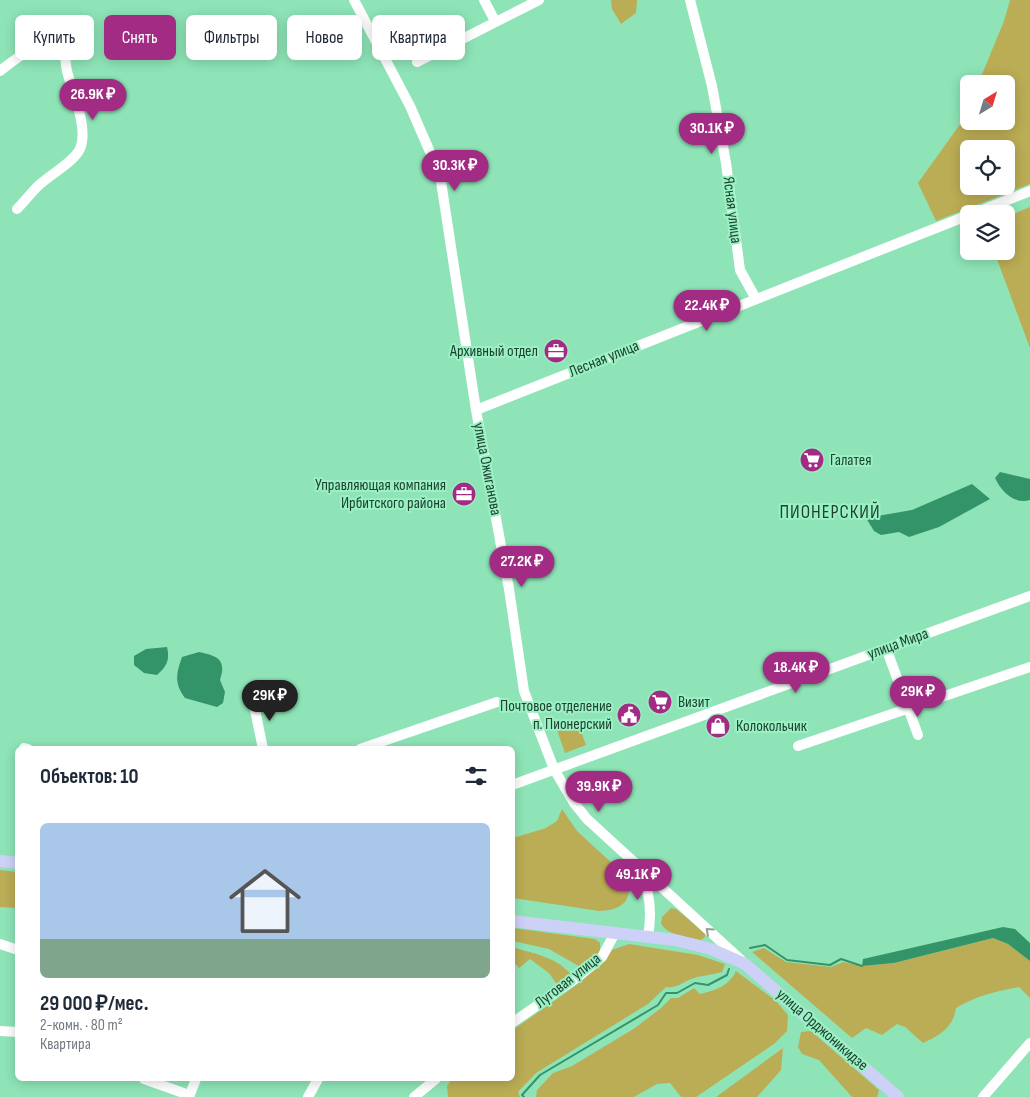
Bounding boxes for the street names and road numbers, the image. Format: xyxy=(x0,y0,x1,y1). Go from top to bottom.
street label: Ясная улица xyxy=(718,176,746,244)
street label: Лесная улица xyxy=(566,336,642,382)
street label: улица Ожиганова xyxy=(469,421,505,517)
street label: улица Мира xyxy=(865,624,931,664)
street label: Луговая улица xyxy=(531,949,605,1013)
street label: улица Орджоникидзе xyxy=(772,985,872,1075)

